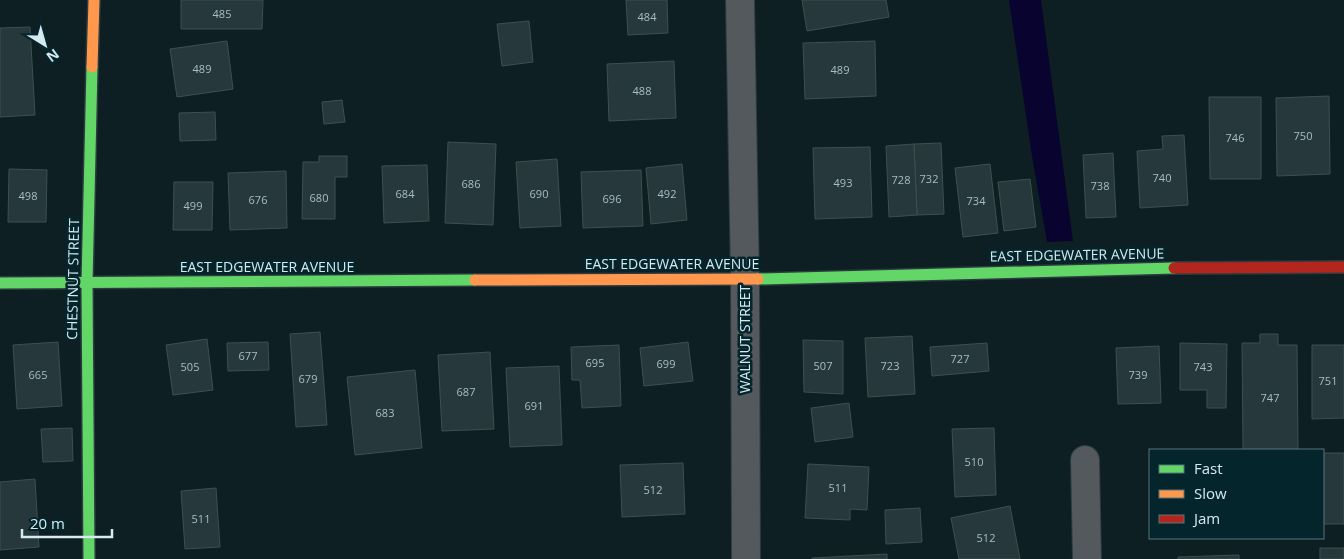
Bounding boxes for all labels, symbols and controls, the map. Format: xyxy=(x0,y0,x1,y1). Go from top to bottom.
house number: 485 xyxy=(213,6,231,21)
house number: 484 xyxy=(638,9,657,24)
north arrow xyxy=(20,20,70,70)
text: N xyxy=(43,45,63,67)
house number: 489 xyxy=(193,61,211,76)
house number: 489 xyxy=(831,62,849,77)
house number: 488 xyxy=(633,83,651,98)
house number: 750 xyxy=(1294,128,1312,143)
house number: 746 xyxy=(1226,130,1244,145)
house number: 740 xyxy=(1153,170,1171,185)
house number: 732 xyxy=(920,171,938,186)
house number: 728 xyxy=(892,172,910,187)
house number: 493 xyxy=(834,175,852,190)
house number: 686 xyxy=(462,176,480,191)
house number: 738 xyxy=(1091,178,1109,193)
house number: 684 xyxy=(396,186,415,201)
house number: 690 xyxy=(530,186,548,201)
house number: 492 xyxy=(658,186,676,201)
house number: 498 xyxy=(19,188,37,203)
house number: 680 xyxy=(310,190,328,205)
house number: 696 xyxy=(603,191,621,206)
house number: 676 xyxy=(249,192,267,207)
house number: 734 xyxy=(967,193,986,208)
house number: 499 xyxy=(184,198,202,213)
street label: CHESTNUT STREET xyxy=(62,218,83,340)
street label: EAST EDGEWATER AVENUE xyxy=(990,243,1164,266)
street label: EAST EDGEWATER AVENUE xyxy=(585,254,759,273)
street label: EAST EDGEWATER AVENUE xyxy=(180,257,354,276)
street label: WALNUT STREET xyxy=(735,284,754,393)
house number: 677 xyxy=(239,348,257,363)
house number: 727 xyxy=(951,351,969,366)
house number: 695 xyxy=(586,355,604,370)
house number: 699 xyxy=(657,356,675,371)
house number: 507 xyxy=(814,358,832,373)
house number: 723 xyxy=(881,358,899,373)
house number: 505 xyxy=(181,359,199,374)
house number: 743 xyxy=(1194,359,1212,374)
house number: 665 xyxy=(29,367,47,382)
house number: 739 xyxy=(1129,367,1147,382)
house number: 679 xyxy=(299,371,317,386)
house number: 751 xyxy=(1319,373,1337,388)
house number: 687 xyxy=(457,384,475,399)
house number: 747 xyxy=(1261,390,1279,405)
house number: 691 xyxy=(525,398,543,413)
house number: 683 xyxy=(376,405,394,420)
legend xyxy=(1149,449,1324,539)
house number: 510 xyxy=(965,454,983,469)
text: Fast xyxy=(1194,458,1223,478)
house number: 511 xyxy=(829,480,847,495)
house number: 512 xyxy=(644,482,662,497)
text: Slow xyxy=(1194,483,1227,503)
scale bar xyxy=(22,506,112,538)
text: Jam xyxy=(1192,508,1220,528)
house number: 511 xyxy=(192,511,210,526)
text: 20 m xyxy=(30,513,65,533)
house number: 512 xyxy=(977,530,995,545)

